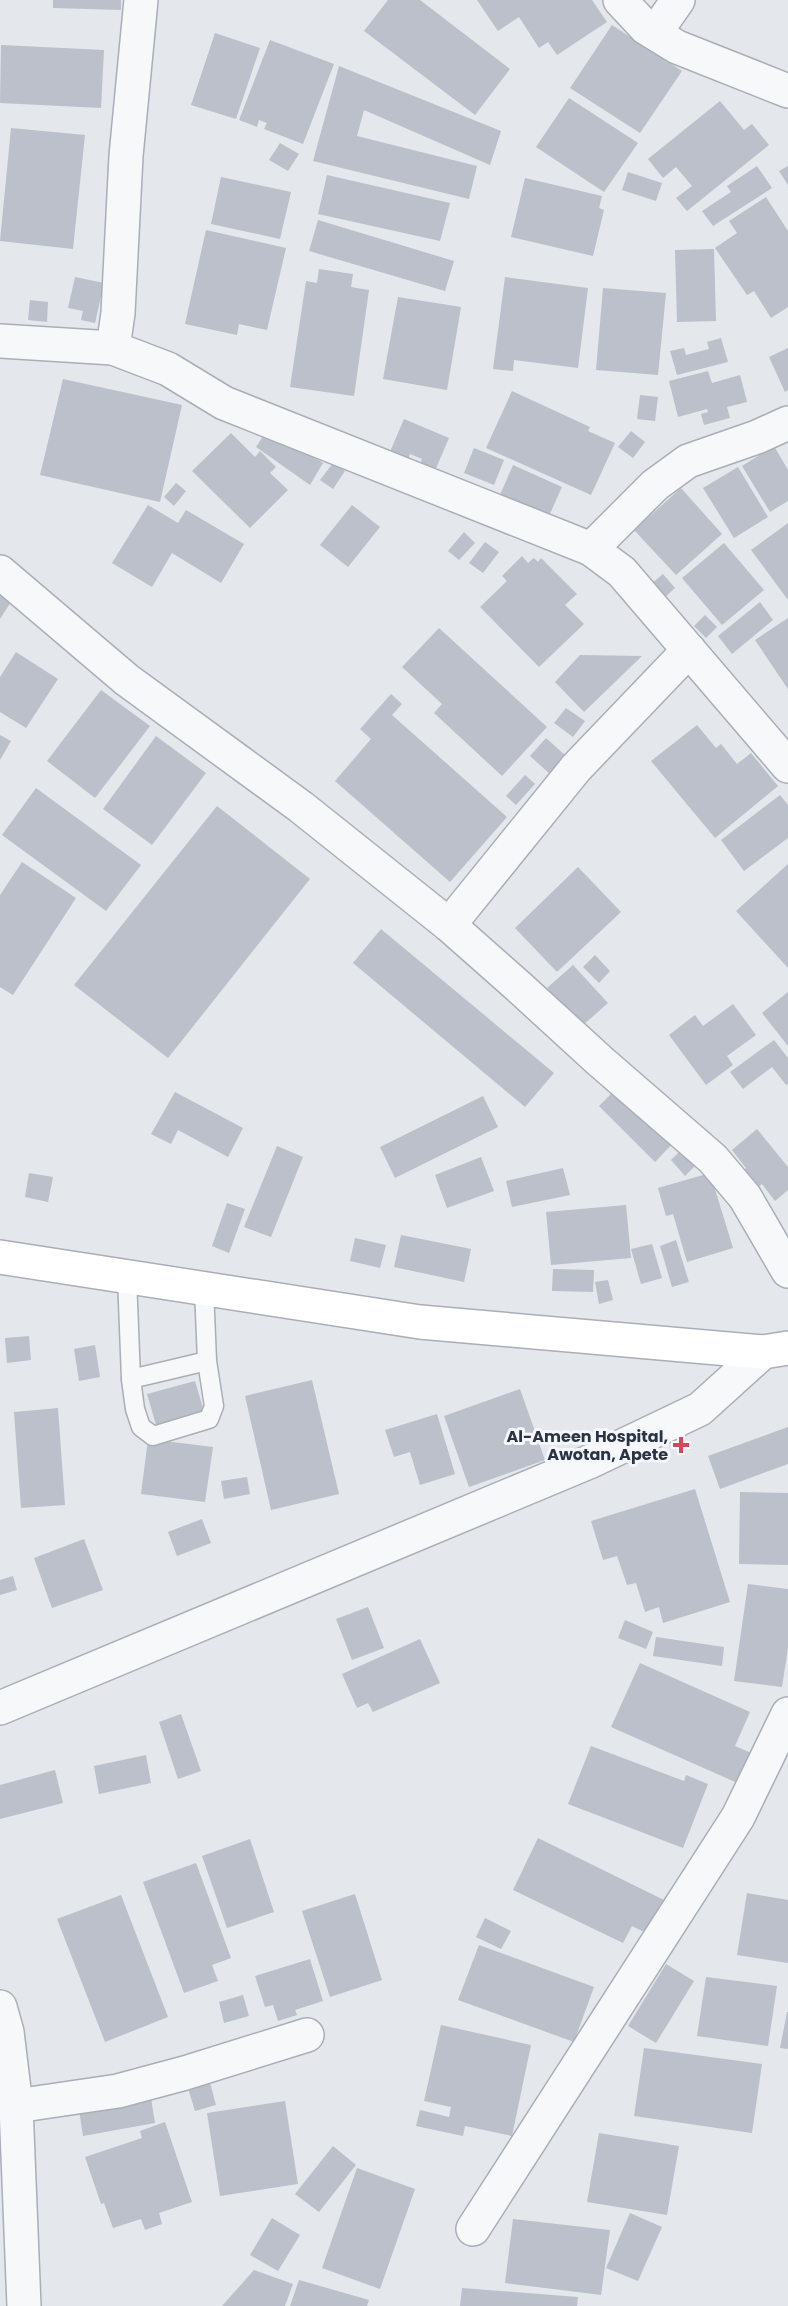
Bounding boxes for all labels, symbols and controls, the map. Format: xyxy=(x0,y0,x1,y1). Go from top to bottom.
place label: Al-Ameen Hospital, Awotan, Apete xyxy=(507,1425,668,1466)
marker: Al-Ameen Hospital, Awotan, Apete xyxy=(672,1436,690,1454)

